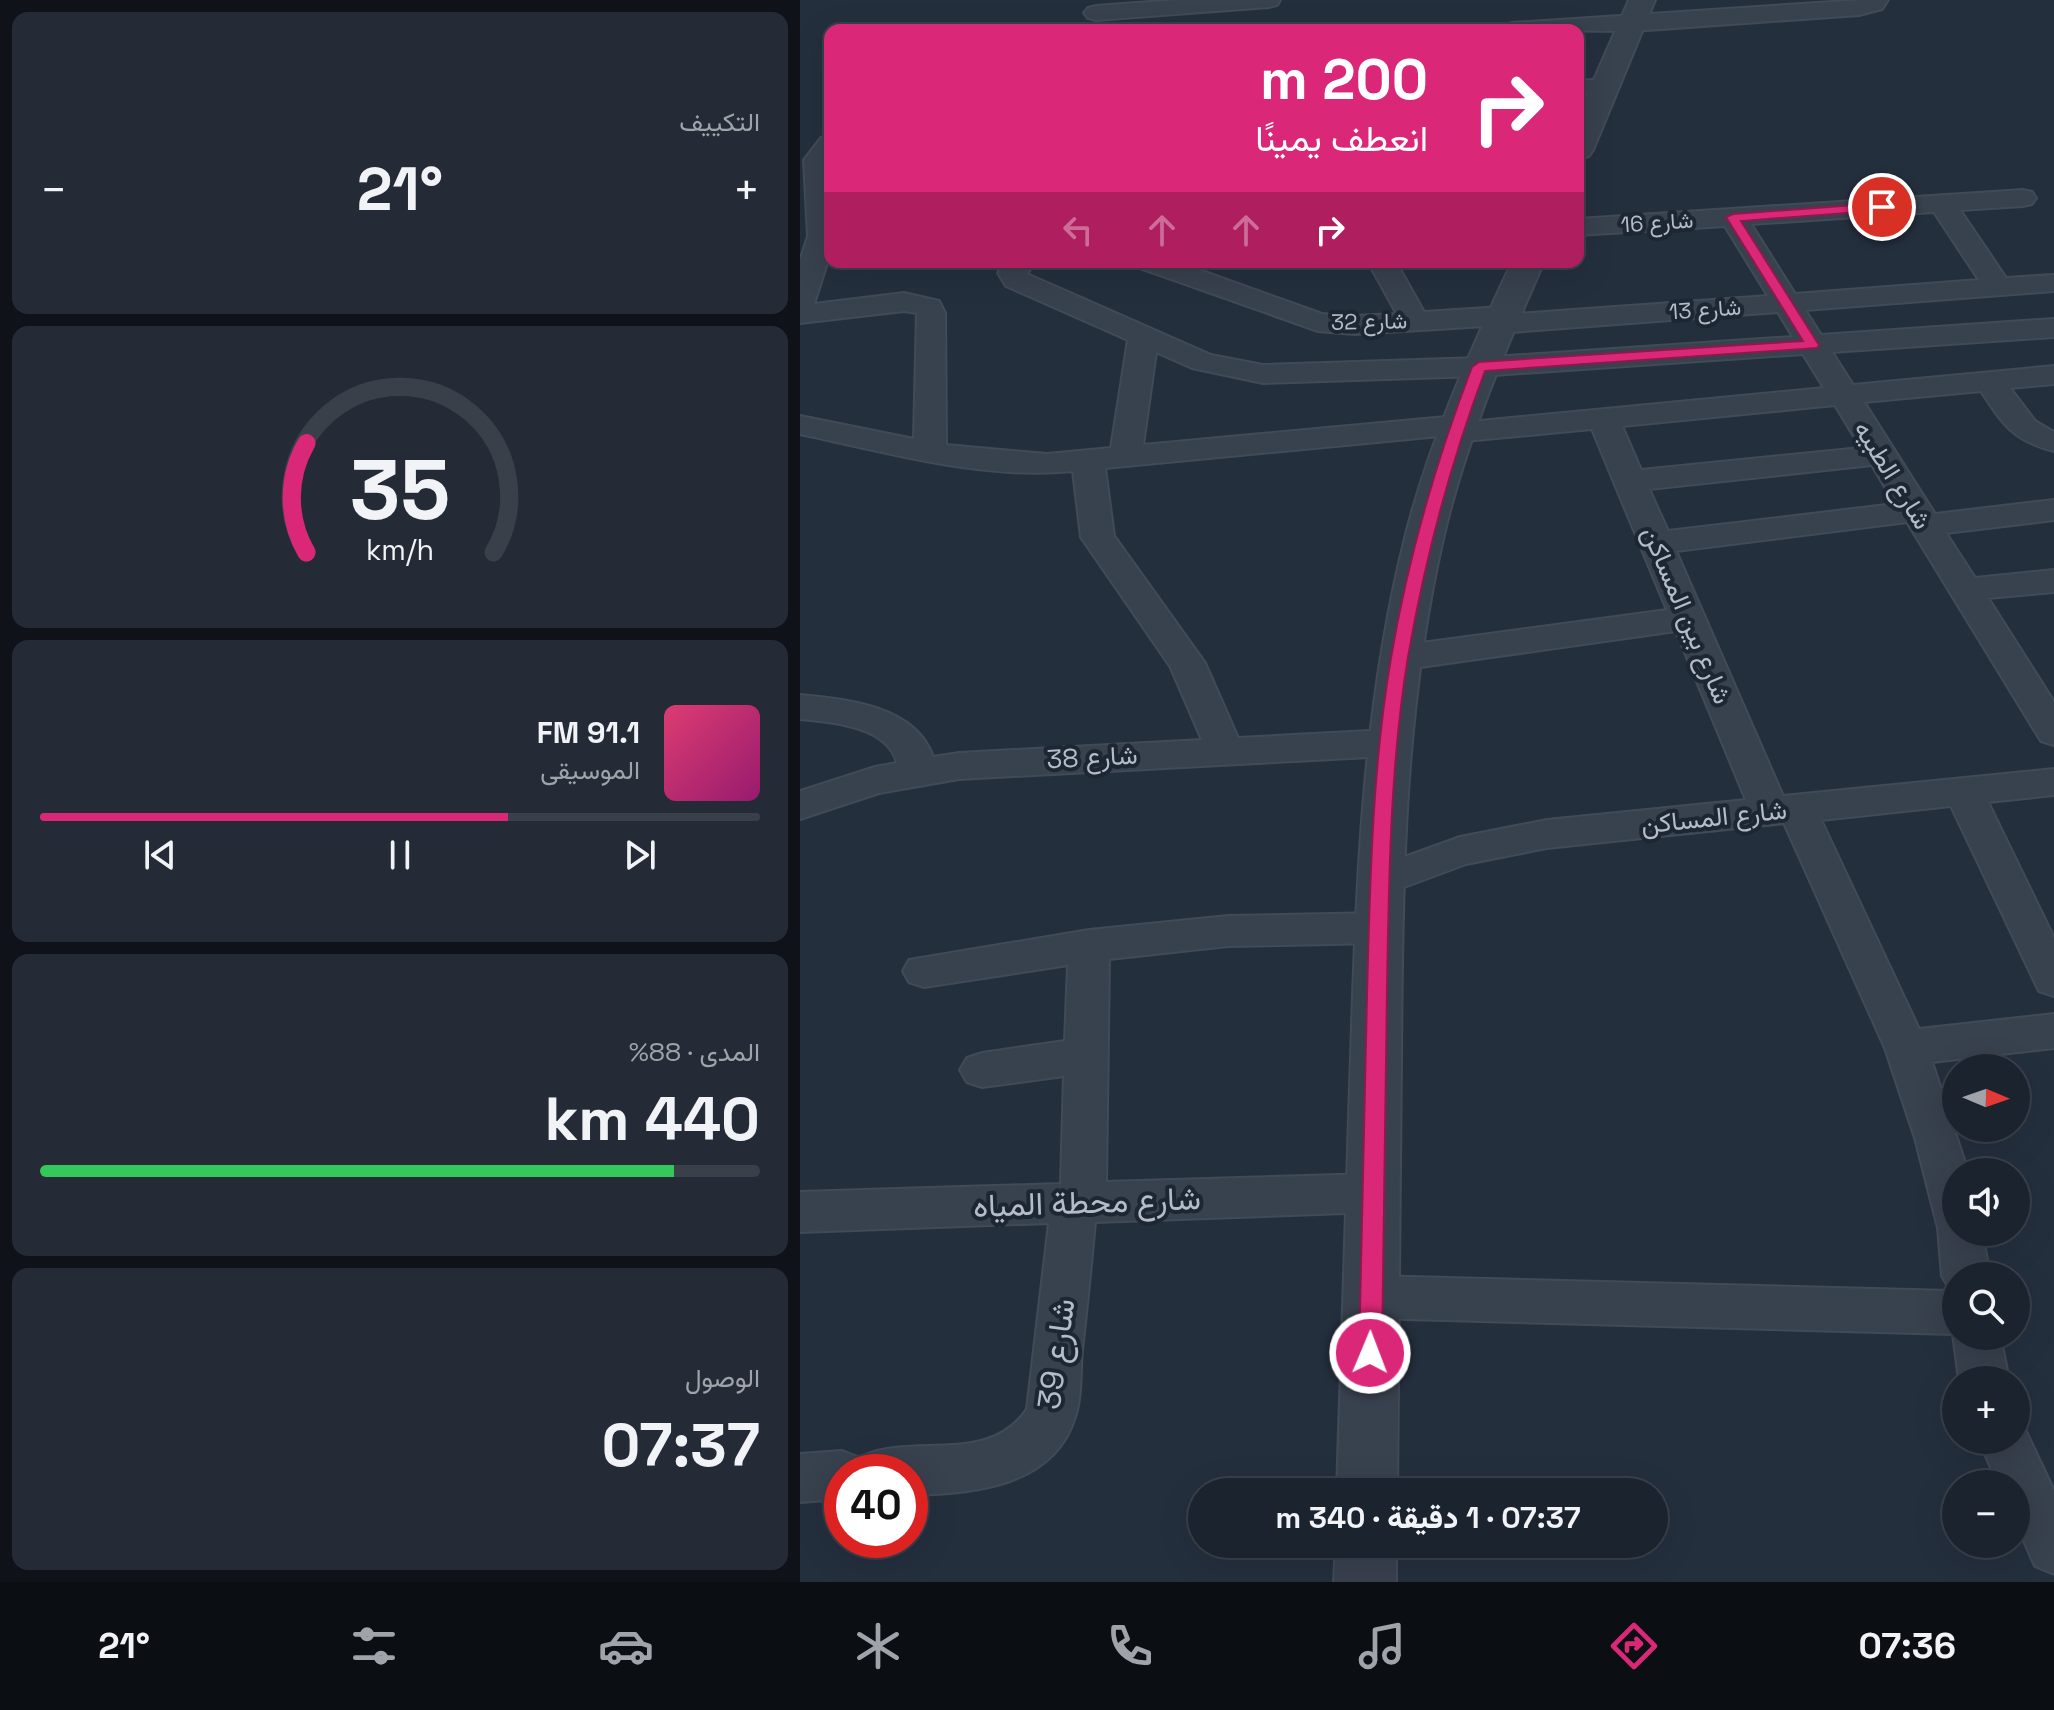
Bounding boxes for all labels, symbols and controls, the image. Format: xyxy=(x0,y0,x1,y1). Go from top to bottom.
text: 200 m xyxy=(1260,44,1428,115)
icon: right xyxy=(1456,56,1560,160)
text: التكييف xyxy=(679,105,760,139)
text: انعطف يمينًا xyxy=(1255,116,1428,162)
text: 21° xyxy=(357,151,443,228)
text: − xyxy=(40,162,67,218)
text: + xyxy=(733,162,760,218)
pin xyxy=(1848,173,1916,241)
icon: arrive xyxy=(1860,185,1904,229)
street label: شارع 16 xyxy=(1620,206,1694,239)
icon: left xyxy=(1056,208,1100,252)
icon: ahead xyxy=(1140,208,1184,252)
icon: ahead xyxy=(1224,208,1268,252)
icon: right xyxy=(1308,208,1352,252)
street label: شارع 13 xyxy=(1668,293,1742,326)
street label: شارع 32 xyxy=(1331,306,1407,337)
street label: شارع الطبيه xyxy=(1845,414,1940,536)
text: 35 xyxy=(350,437,450,543)
street label: شارع بين المساكن xyxy=(1633,521,1740,709)
text: km/h xyxy=(366,532,434,568)
text: 91.1 FM xyxy=(537,713,640,752)
street label: شارع 38 xyxy=(1046,738,1138,777)
text: الموسيقى xyxy=(540,753,640,787)
street label: شارع المساكن xyxy=(1639,792,1789,843)
icon: previous xyxy=(138,833,182,877)
icon: pause xyxy=(378,833,422,877)
icon: next xyxy=(618,833,662,877)
text: المدى · 88% xyxy=(629,1035,760,1069)
north arrow xyxy=(1942,1054,2030,1142)
map controls xyxy=(1942,1054,2030,1558)
text: 440 km xyxy=(544,1081,760,1158)
button: sound xyxy=(1942,1158,2030,1246)
street label: شارع محطة المياه xyxy=(972,1178,1202,1228)
button: search xyxy=(1942,1262,2030,1350)
street label: شارع 39 xyxy=(1028,1296,1086,1412)
position arrow xyxy=(1328,1311,1412,1395)
text: الوصول xyxy=(685,1361,760,1395)
button: + xyxy=(1942,1366,2030,1454)
text: 07:37 xyxy=(601,1407,760,1484)
speed limit sign: 40 xyxy=(824,1454,928,1558)
button: − xyxy=(1942,1470,2030,1558)
text: 07:37 · 1 دقيقة · 340 m xyxy=(1275,1498,1581,1537)
icon: filters xyxy=(346,1618,402,1674)
icon: car xyxy=(598,1618,654,1674)
icon: climate xyxy=(850,1618,906,1674)
icon: phone xyxy=(1102,1618,1158,1674)
icon: music xyxy=(1354,1618,1410,1674)
icon: directions xyxy=(1606,1618,1662,1674)
text: 21° xyxy=(98,1623,150,1669)
text: 07:36 xyxy=(1859,1623,1956,1669)

